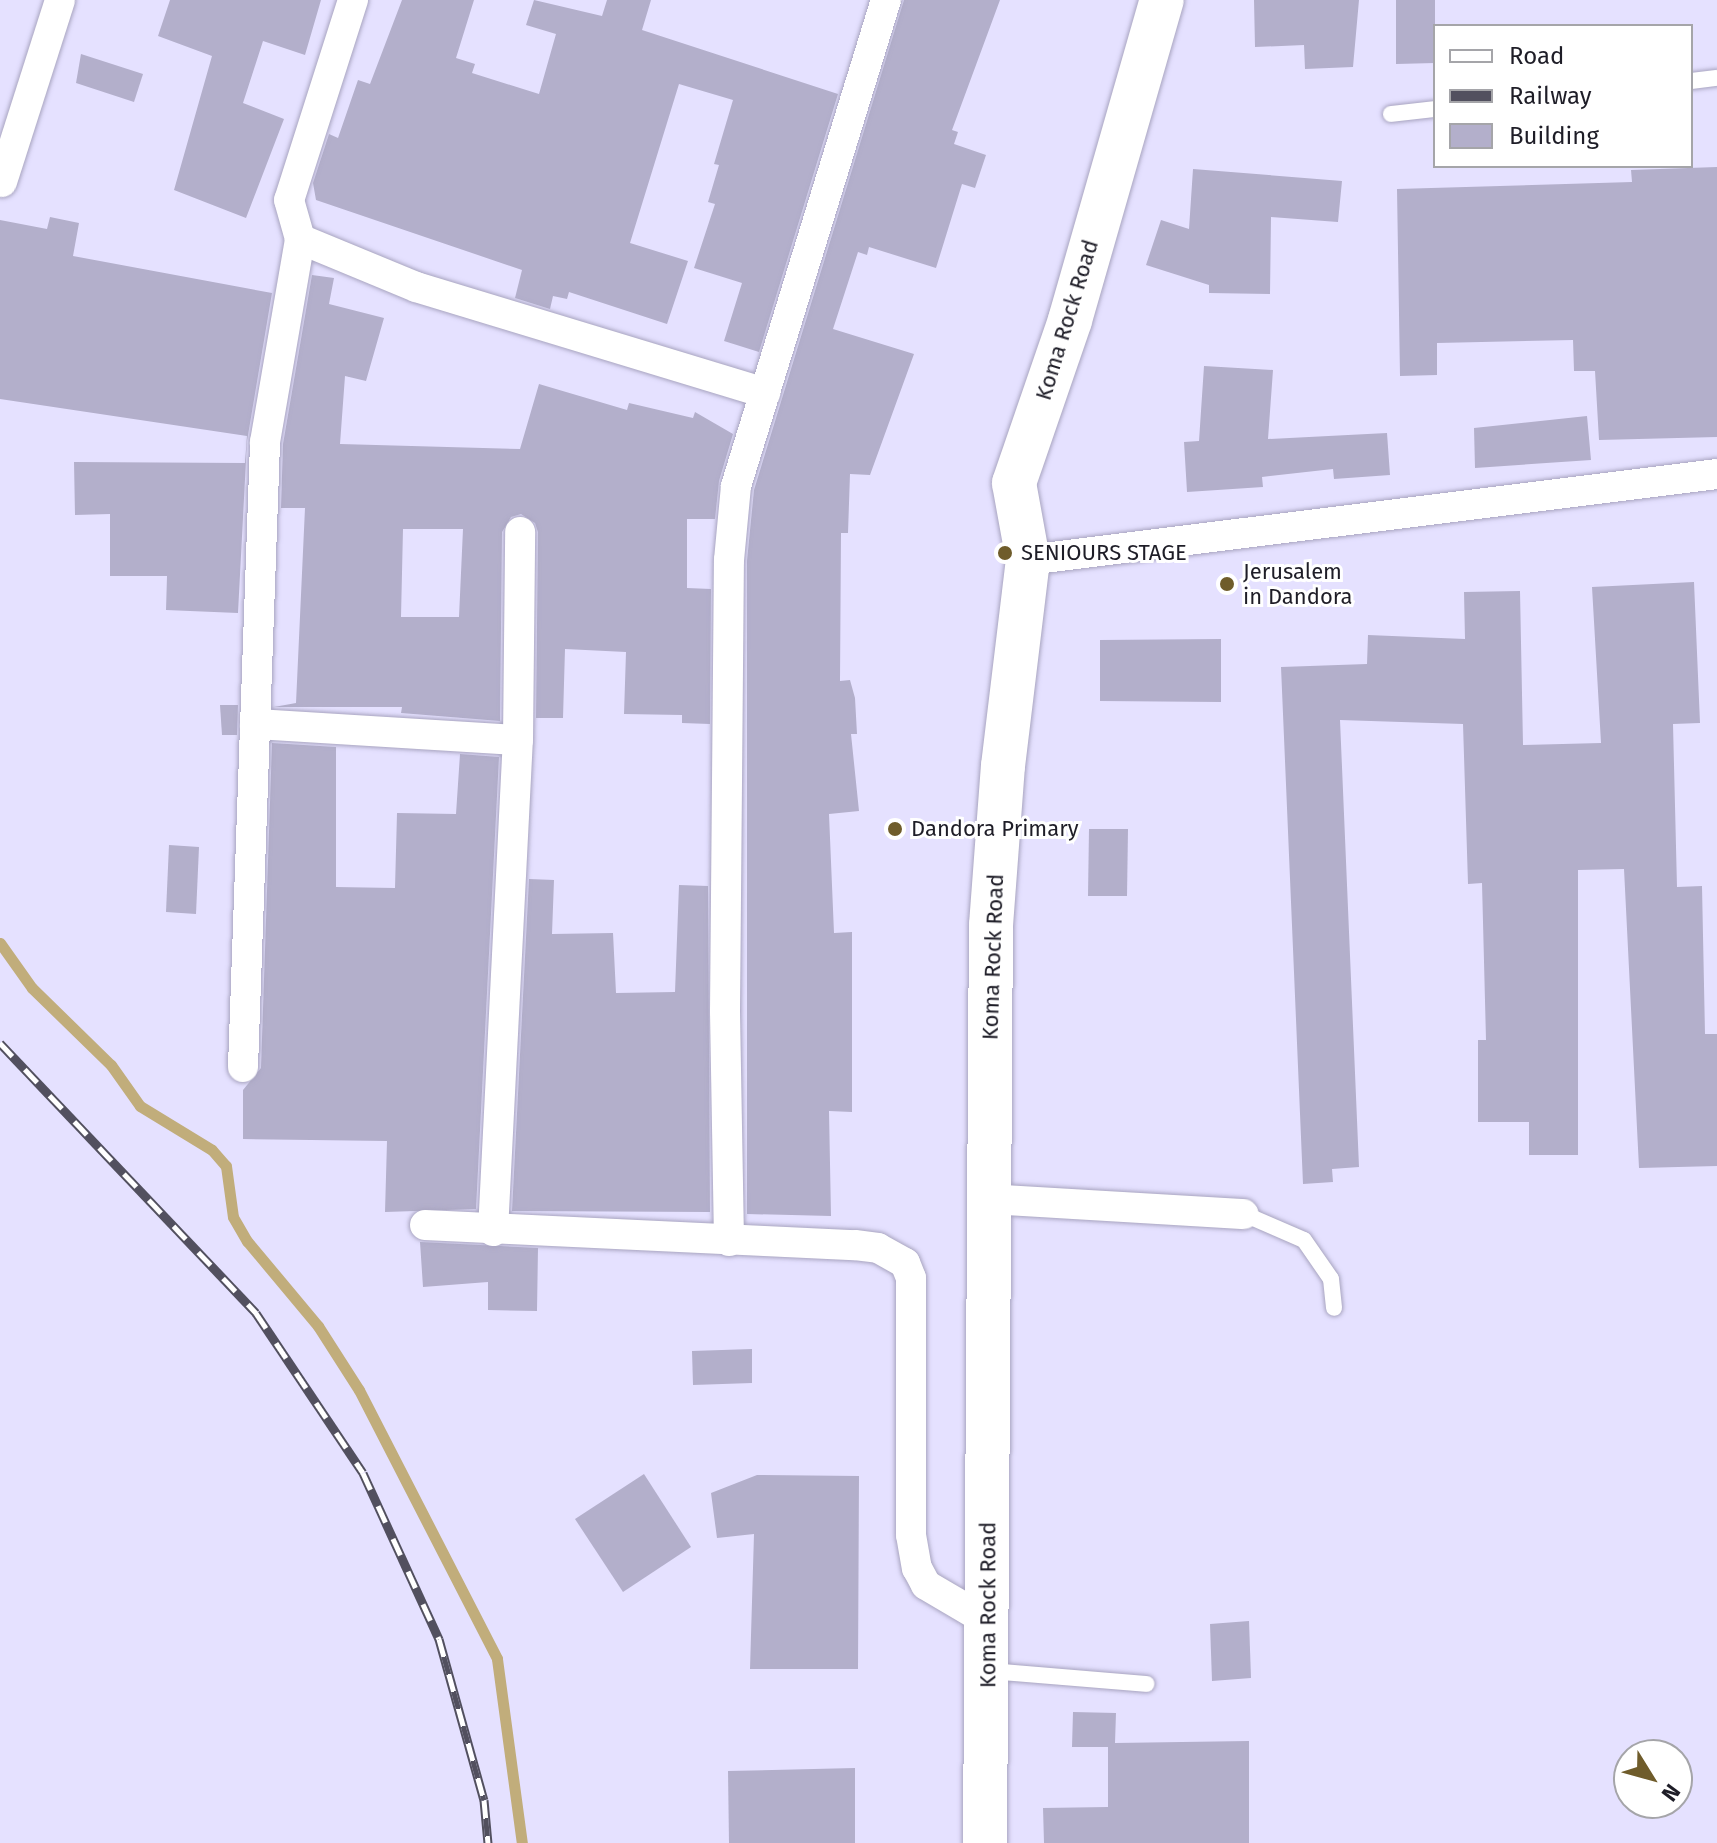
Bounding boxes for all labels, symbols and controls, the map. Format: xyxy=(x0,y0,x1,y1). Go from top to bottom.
legend xyxy=(1433,24,1693,168)
text: Road xyxy=(1509,42,1564,70)
text: Railway xyxy=(1509,82,1592,110)
text: Building xyxy=(1509,122,1599,150)
street label: Koma Rock Road xyxy=(1030,237,1104,403)
place label: SENIOURS STAGE xyxy=(1021,540,1187,566)
marker: SENIOURS STAGE xyxy=(996,544,1014,562)
place label: Jerusalem in Dandora xyxy=(1243,558,1352,610)
marker: Jerusalem in Dandora xyxy=(1218,575,1236,593)
place label: Dandora Primary xyxy=(911,816,1079,842)
marker: Dandora Primary xyxy=(886,820,904,838)
street label: Koma Rock Road xyxy=(977,873,1009,1041)
street label: Koma Rock Road xyxy=(975,1522,1001,1688)
north arrow xyxy=(1613,1739,1693,1819)
text: N xyxy=(1656,1779,1686,1806)

